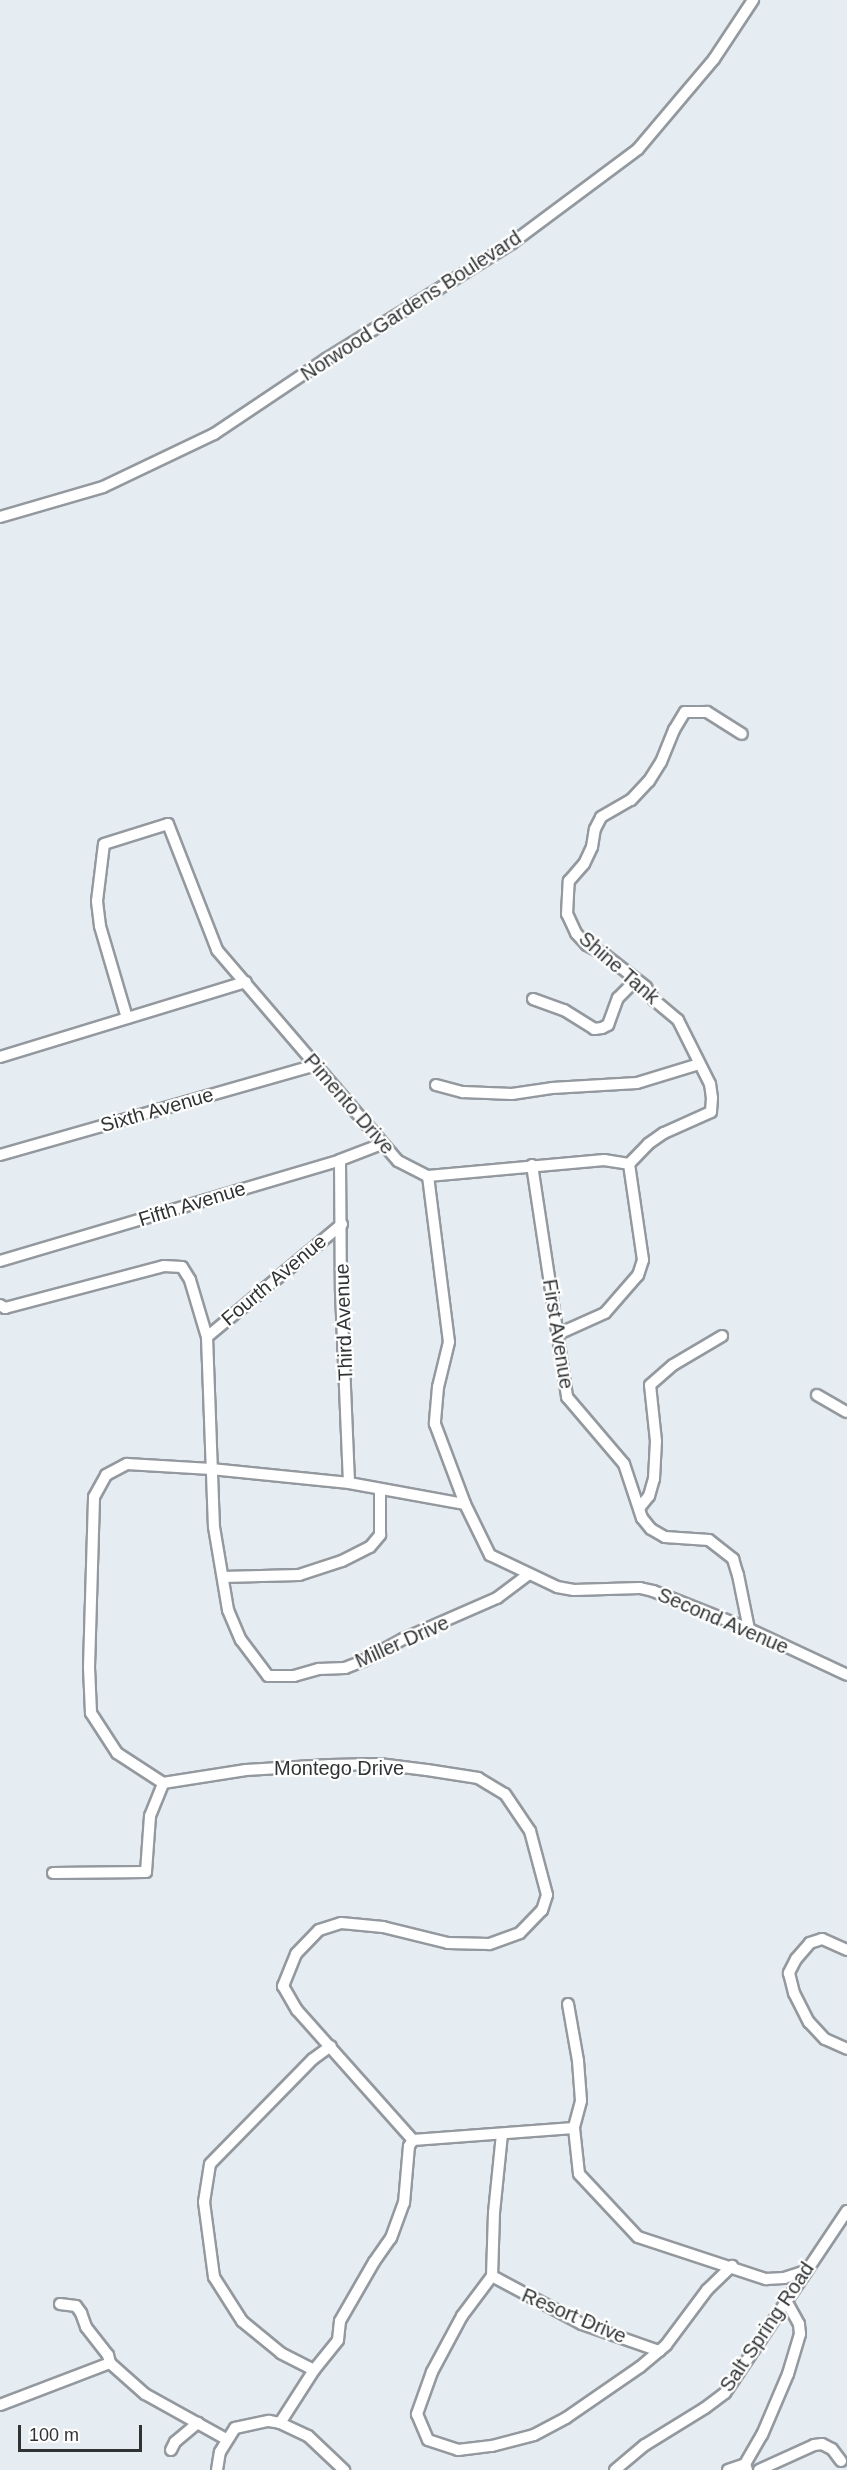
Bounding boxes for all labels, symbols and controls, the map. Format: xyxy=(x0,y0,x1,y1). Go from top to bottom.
street label: Norwood Gardens Boulevard xyxy=(296,226,526,386)
street label: Shine Tank xyxy=(574,926,664,1010)
street label: Pimento Drive xyxy=(299,1049,399,1159)
street label: Sixth Avenue xyxy=(97,1082,217,1138)
street label: Fifth Avenue xyxy=(135,1176,249,1232)
street label: Fourth Avenue xyxy=(216,1229,332,1331)
street label: Third Avenue xyxy=(330,1262,358,1382)
street label: First Avenue xyxy=(537,1277,579,1391)
street label: Second Avenue xyxy=(653,1582,793,1660)
street label: Miller Drive xyxy=(351,1611,453,1673)
street label: Montego Drive xyxy=(274,1756,404,1780)
street label: Salt Spring Road xyxy=(715,2258,819,2396)
street label: Resort Drive xyxy=(518,2283,630,2349)
scale bar xyxy=(21,2413,146,2451)
text: 100 m xyxy=(29,2425,79,2445)

